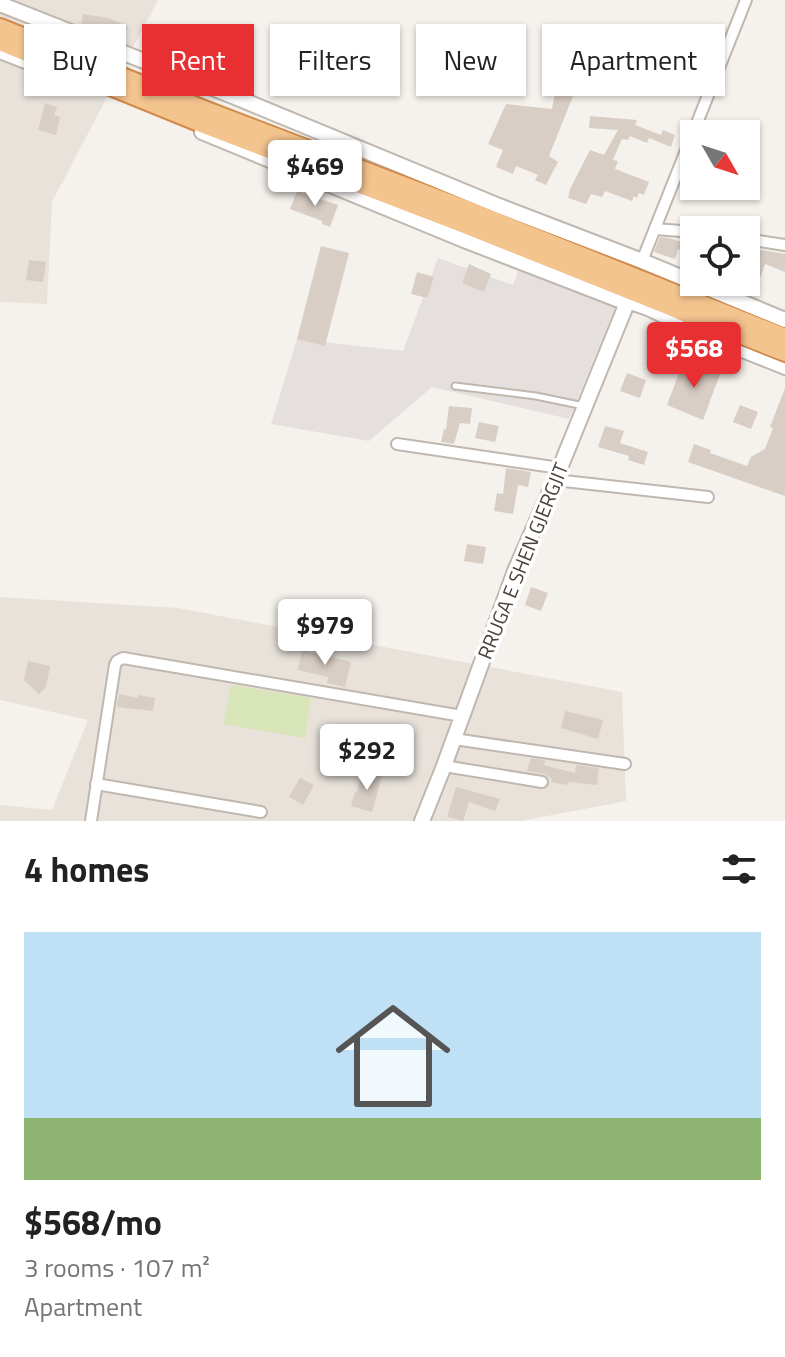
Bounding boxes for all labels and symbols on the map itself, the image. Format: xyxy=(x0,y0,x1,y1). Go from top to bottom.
north arrow xyxy=(680,120,760,200)
pin: $469 xyxy=(268,140,362,208)
pin: $568 xyxy=(647,322,741,390)
street label: RRUGA E SHEN GJERGJIT xyxy=(469,457,576,664)
pin: $979 xyxy=(278,599,372,667)
pin: $292 xyxy=(320,724,414,792)

